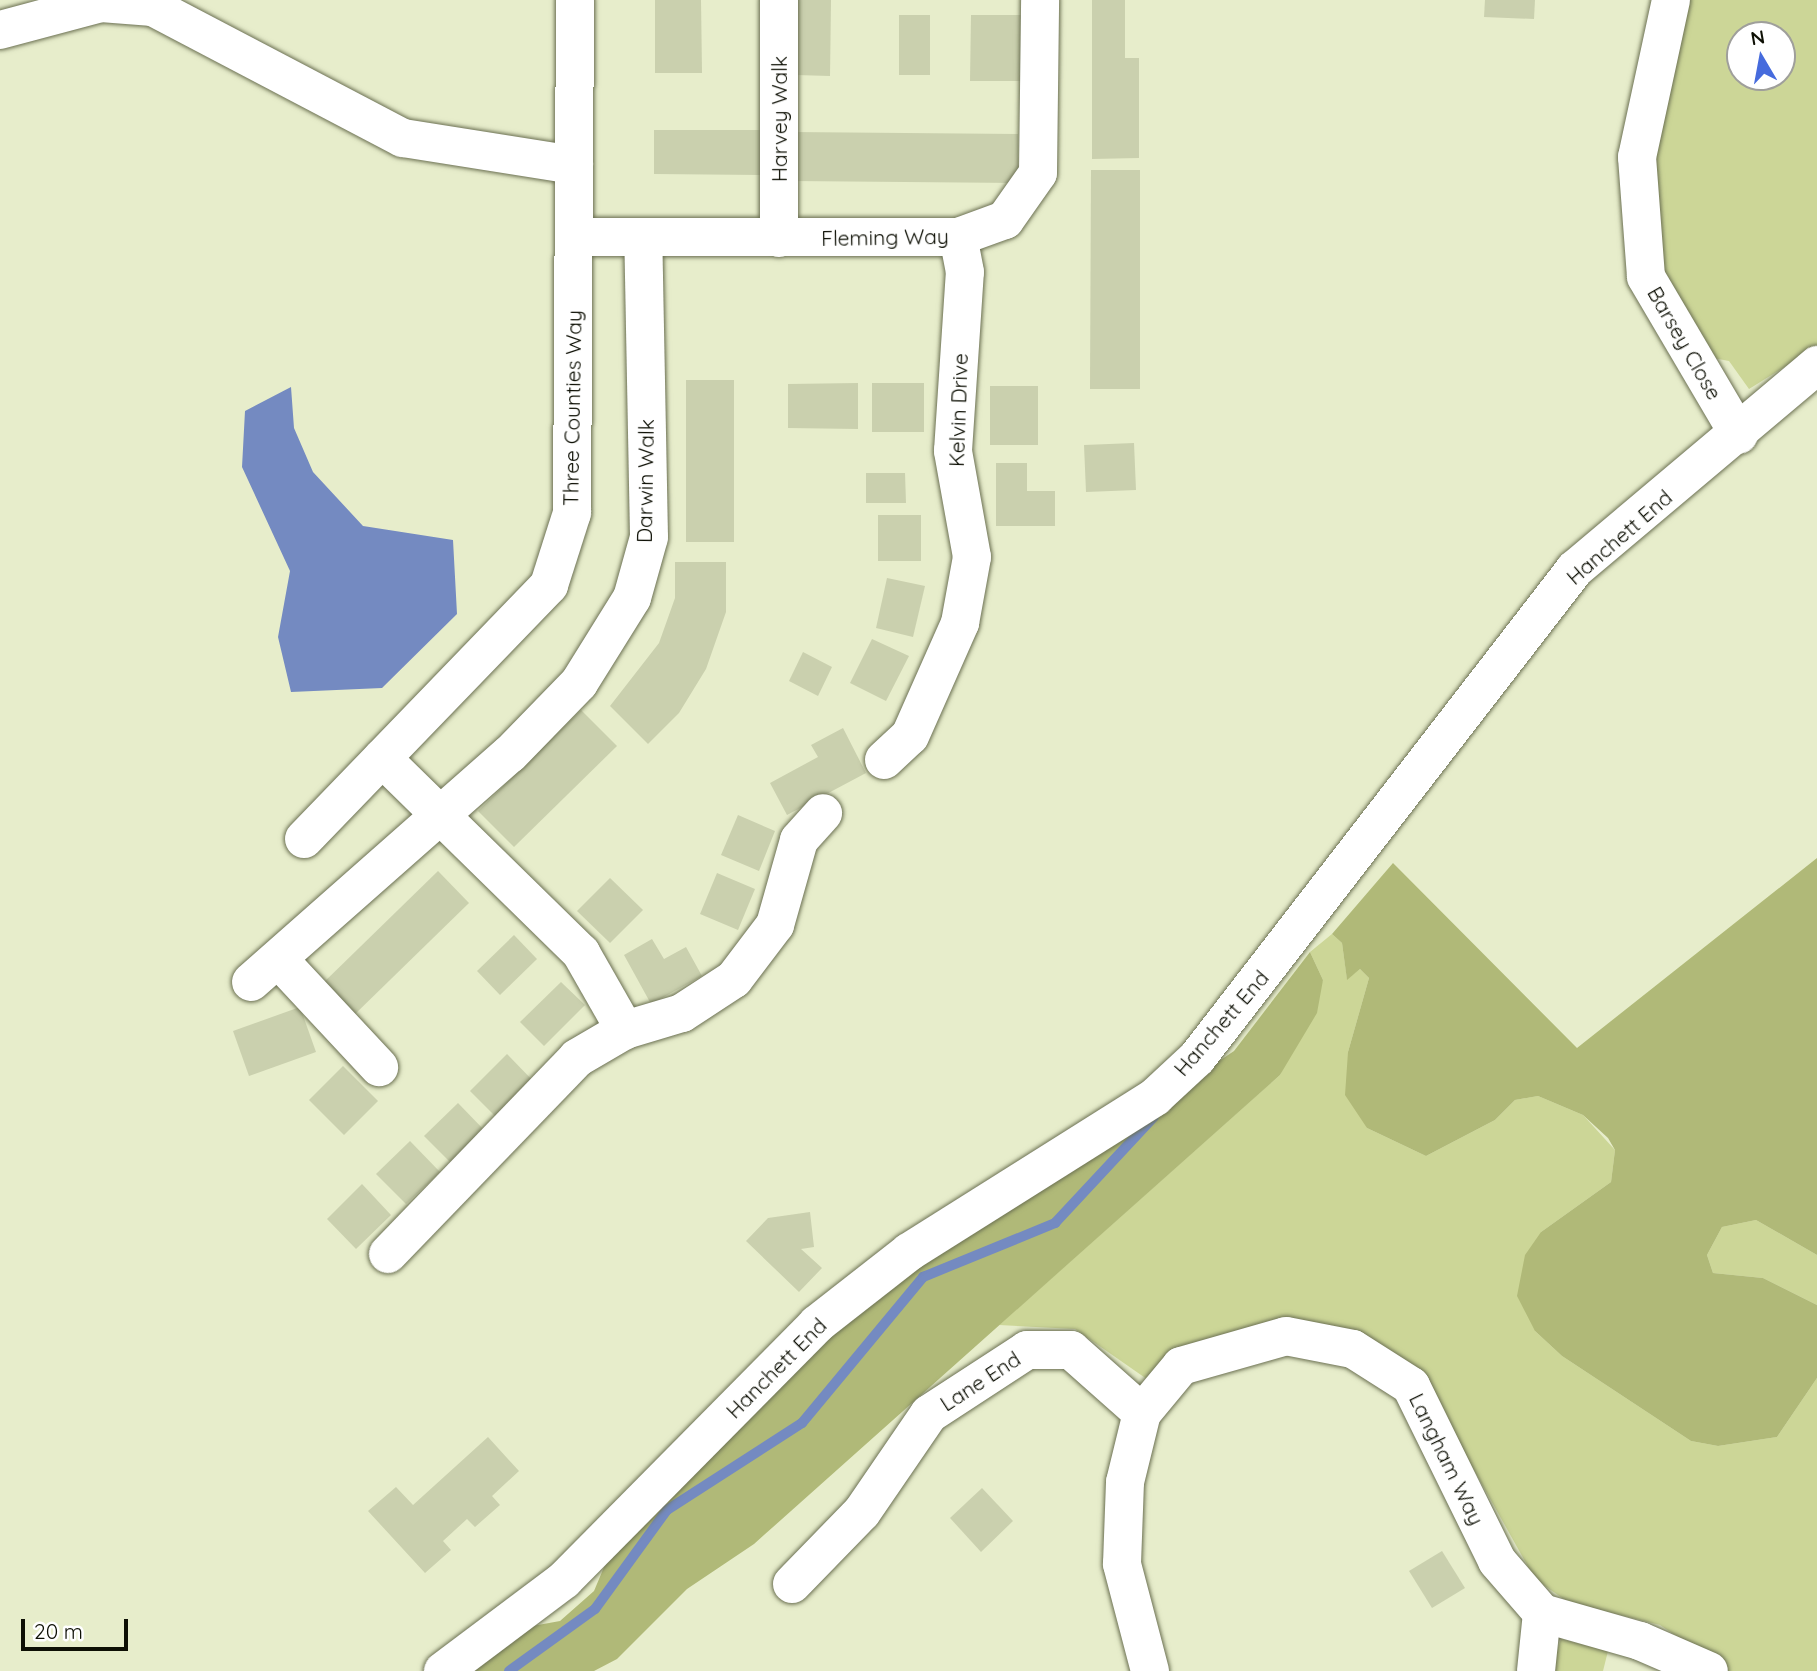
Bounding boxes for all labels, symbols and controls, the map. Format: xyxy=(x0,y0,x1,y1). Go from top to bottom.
north arrow xyxy=(1726,21,1796,91)
text: N xyxy=(1749,24,1767,50)
street label: Harvey Walk xyxy=(766,56,792,182)
street label: Fleming Way xyxy=(821,223,949,251)
street label: Barsey Close xyxy=(1642,282,1728,404)
street label: Three Counties Way xyxy=(558,310,586,506)
street label: Kelvin Drive xyxy=(943,353,973,467)
street label: Darwin Walk xyxy=(631,419,659,543)
street label: Hanchett End xyxy=(1561,484,1677,590)
street label: Hanchett End xyxy=(1168,965,1274,1081)
street label: Hanchett End xyxy=(721,1313,831,1423)
street label: Lane End xyxy=(935,1346,1025,1416)
street label: Langham Way xyxy=(1404,1389,1490,1529)
scale bar xyxy=(24,1604,131,1648)
text: 20 m xyxy=(34,1618,83,1644)

